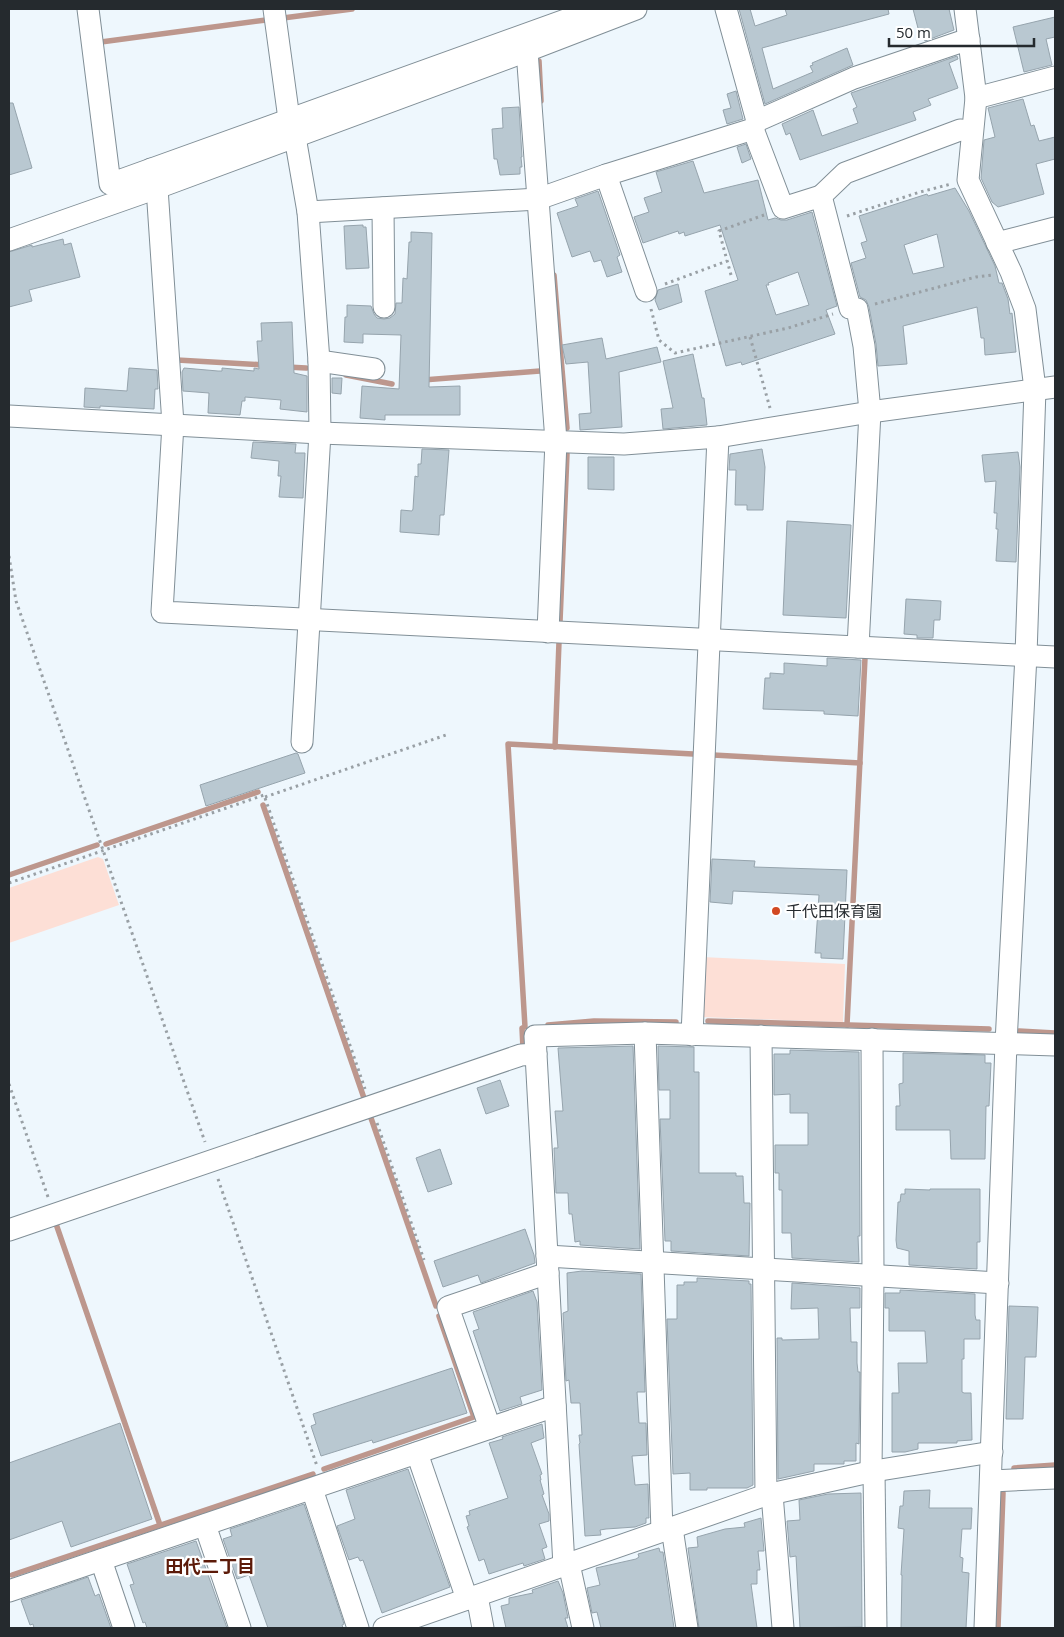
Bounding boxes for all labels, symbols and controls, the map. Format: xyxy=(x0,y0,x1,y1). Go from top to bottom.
scale bar xyxy=(889,15,1034,47)
text: 50 m xyxy=(896,22,931,42)
place label: 千代田保育園 xyxy=(786,900,882,922)
marker: 千代田保育園 xyxy=(770,905,782,917)
district label: 田代二丁目 xyxy=(165,1554,255,1578)

